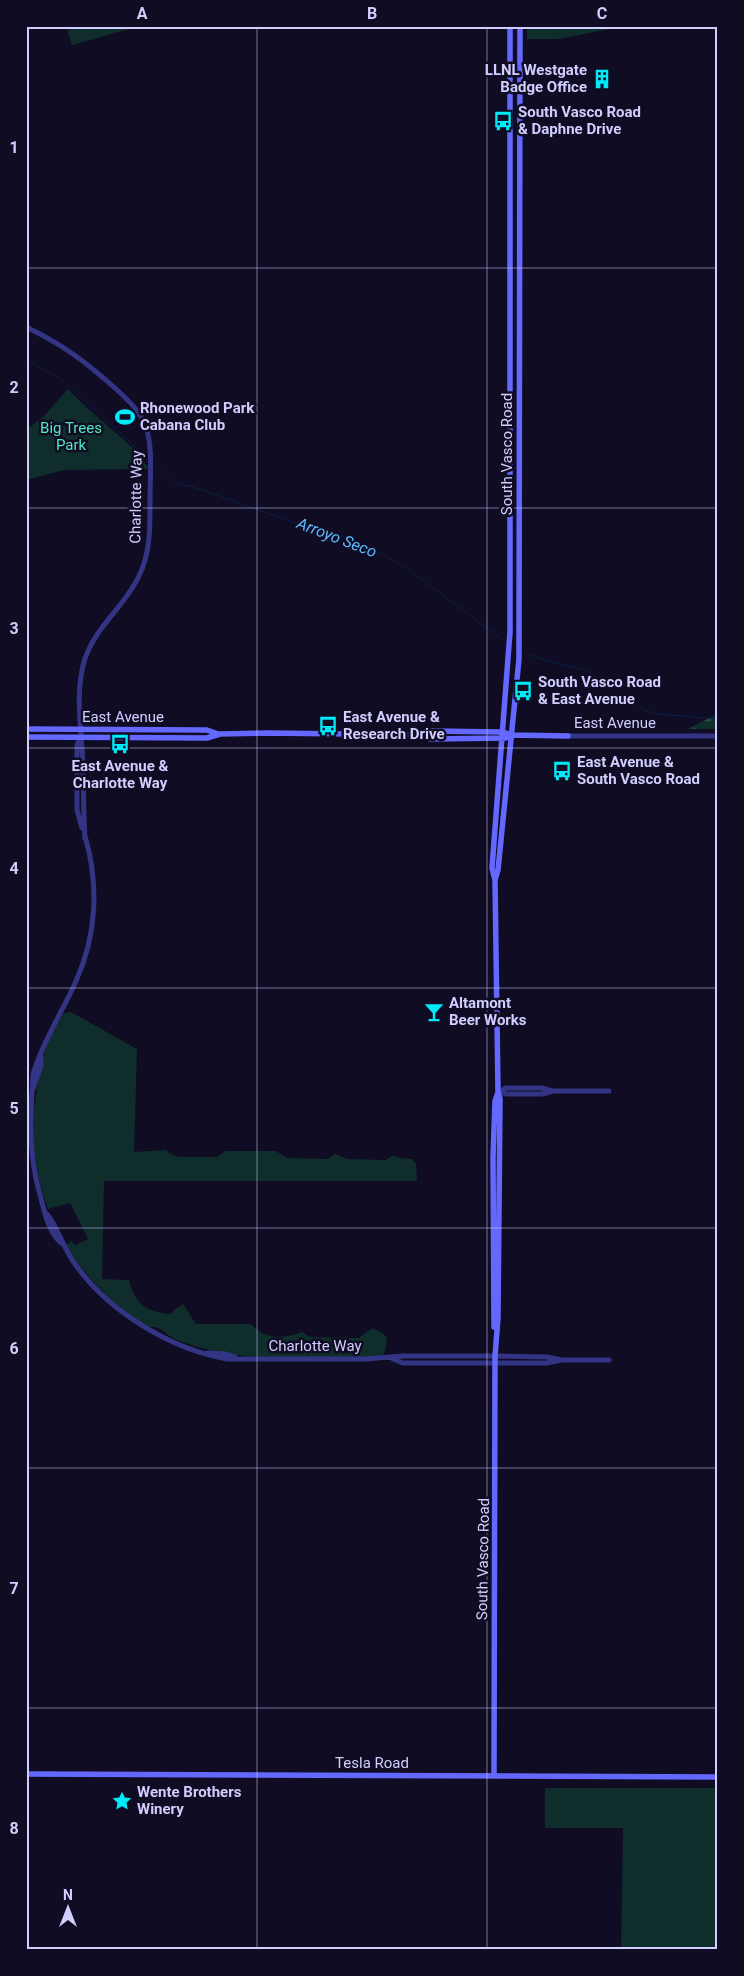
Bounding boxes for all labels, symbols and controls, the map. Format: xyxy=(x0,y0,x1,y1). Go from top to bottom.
text: A xyxy=(137,4,148,23)
text: B xyxy=(367,4,377,23)
text: C xyxy=(597,4,607,23)
place label: LLNL Westgate Badge Office xyxy=(485,61,587,96)
building icon: LLNL Westgate Badge Office xyxy=(591,68,613,90)
place label: South Vasco Road & Daphne Drive xyxy=(518,103,641,138)
bus stop icon: South Vasco Road & Daphne Drive xyxy=(492,110,514,132)
text: 1 xyxy=(9,138,19,157)
text: 2 xyxy=(9,378,19,397)
street label: South Vasco Road xyxy=(498,393,516,515)
place label: Rhonewood Park Cabana Club xyxy=(140,399,255,434)
sports icon: Rhonewood Park Cabana Club xyxy=(114,406,136,428)
park label: Big Trees Park xyxy=(40,419,102,454)
street label: Charlotte Way xyxy=(126,450,146,544)
water label: Arroyo Seco xyxy=(293,513,379,561)
text: 3 xyxy=(9,619,19,638)
place label: South Vasco Road & East Avenue xyxy=(538,673,661,708)
bus stop icon: South Vasco Road & East Avenue xyxy=(512,680,534,702)
street label: East Avenue xyxy=(82,708,164,726)
place label: East Avenue & Research Drive xyxy=(343,708,445,743)
street label: East Avenue xyxy=(574,714,656,732)
bus stop icon: East Avenue & Research Drive xyxy=(317,715,339,737)
bus stop icon: East Avenue & Charlotte Way xyxy=(109,733,131,755)
place label: East Avenue & South Vasco Road xyxy=(577,753,700,788)
place label: East Avenue & Charlotte Way xyxy=(72,757,169,792)
bus stop icon: East Avenue & South Vasco Road xyxy=(551,760,573,782)
text: 4 xyxy=(9,859,19,878)
place label: Altamont Beer Works xyxy=(449,994,527,1029)
bar icon: Altamont Beer Works xyxy=(423,1001,445,1023)
text: 5 xyxy=(9,1099,19,1118)
street label: Charlotte Way xyxy=(268,1337,362,1355)
text: 6 xyxy=(9,1339,19,1358)
street label: South Vasco Road xyxy=(473,1498,493,1620)
text: 7 xyxy=(9,1579,19,1598)
street label: Tesla Road xyxy=(335,1754,409,1772)
place label: Wente Brothers Winery xyxy=(137,1783,242,1818)
place icon: Wente Brothers Winery xyxy=(111,1790,133,1812)
text: 8 xyxy=(9,1819,19,1838)
north arrow xyxy=(42,1884,92,1934)
text: N xyxy=(63,1887,73,1903)

